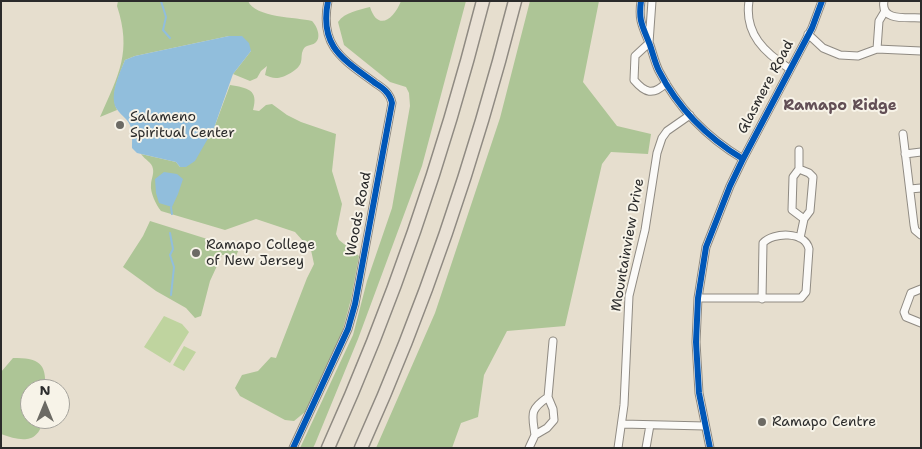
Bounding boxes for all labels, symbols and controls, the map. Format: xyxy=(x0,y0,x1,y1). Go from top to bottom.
street label: Glasmere Road xyxy=(734,37,798,137)
district label: Ramapo Ridge xyxy=(783,97,897,115)
place label: Salameno Spiritual Center xyxy=(130,109,235,142)
marker: Salameno Spiritual Center xyxy=(114,119,126,131)
street label: Woods Road xyxy=(343,170,375,258)
street label: Mountainview Drive xyxy=(608,177,648,313)
place label: Ramapo College of New Jersey xyxy=(206,237,315,270)
marker: Ramapo College of New Jersey xyxy=(190,247,202,259)
north arrow xyxy=(20,379,70,429)
text: N xyxy=(39,381,51,399)
place label: Ramapo Centre xyxy=(772,414,876,430)
marker: Ramapo Centre xyxy=(756,416,768,428)

